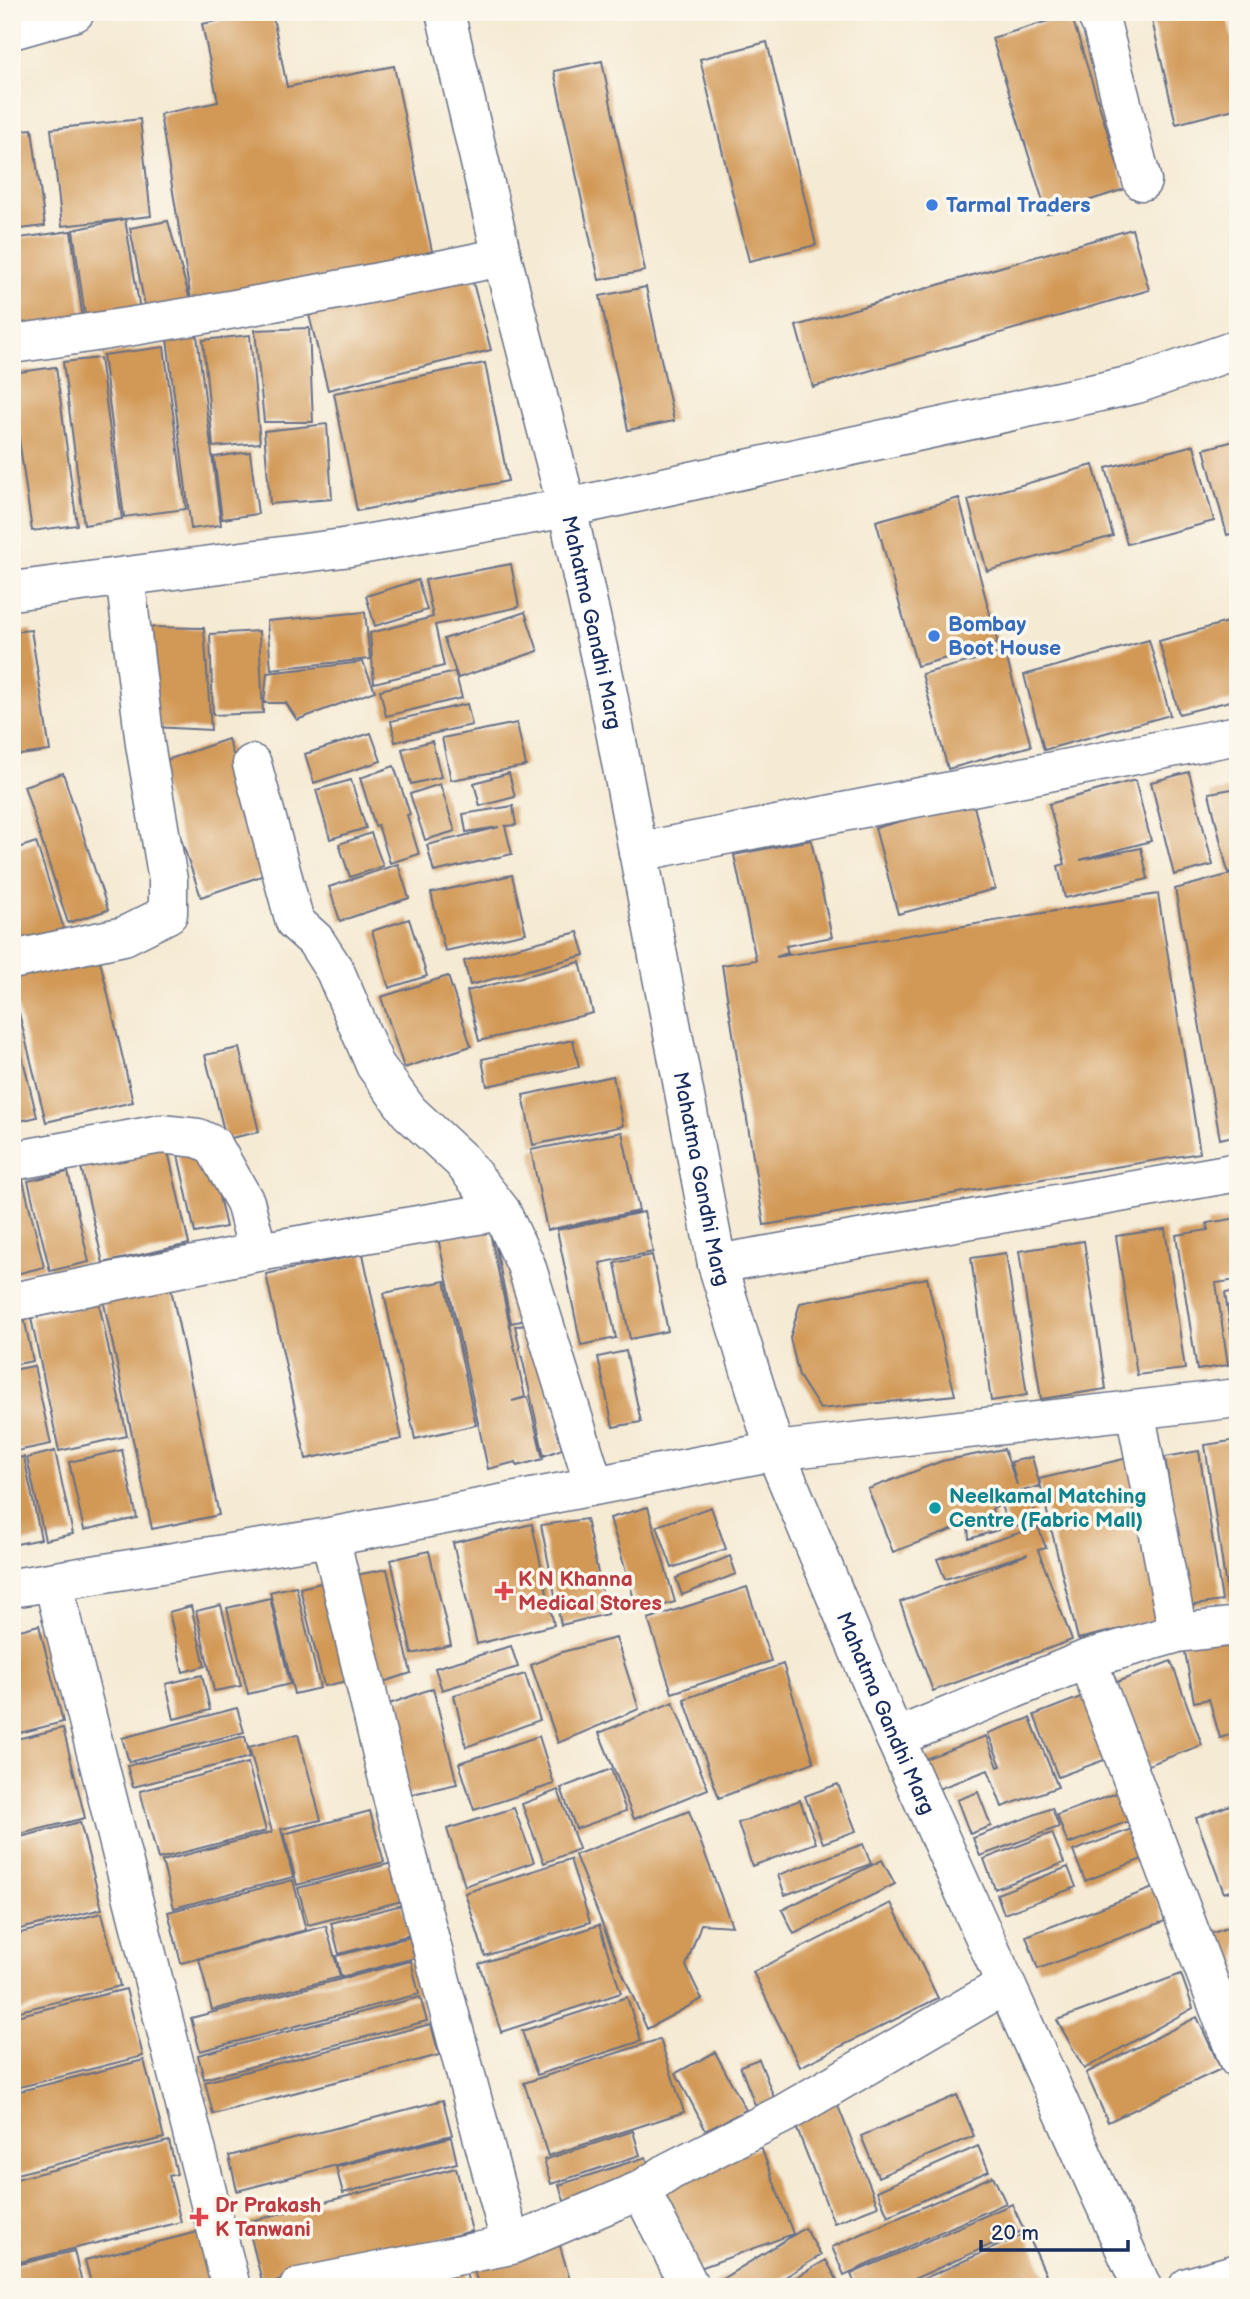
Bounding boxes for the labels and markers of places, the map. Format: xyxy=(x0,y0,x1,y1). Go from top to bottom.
place label: Tarmal Traders xyxy=(946,193,1091,218)
marker: Tarmal Traders xyxy=(924,197,940,213)
place label: Bombay Boot House xyxy=(948,612,1061,661)
marker: Bombay Boot House xyxy=(926,628,942,644)
place label: Neelkamal Matching Centre (Fabric Mall) xyxy=(949,1484,1146,1533)
marker: Neelkamal Matching Centre (Fabric Mall) xyxy=(927,1500,943,1516)
place label: K N Khanna Medical Stores xyxy=(518,1567,662,1616)
marker: K N Khanna Medical Stores xyxy=(496,1583,512,1599)
place label: Dr Prakash K Tanwani xyxy=(215,2193,321,2242)
marker: Dr Prakash K Tanwani xyxy=(189,2207,209,2227)

